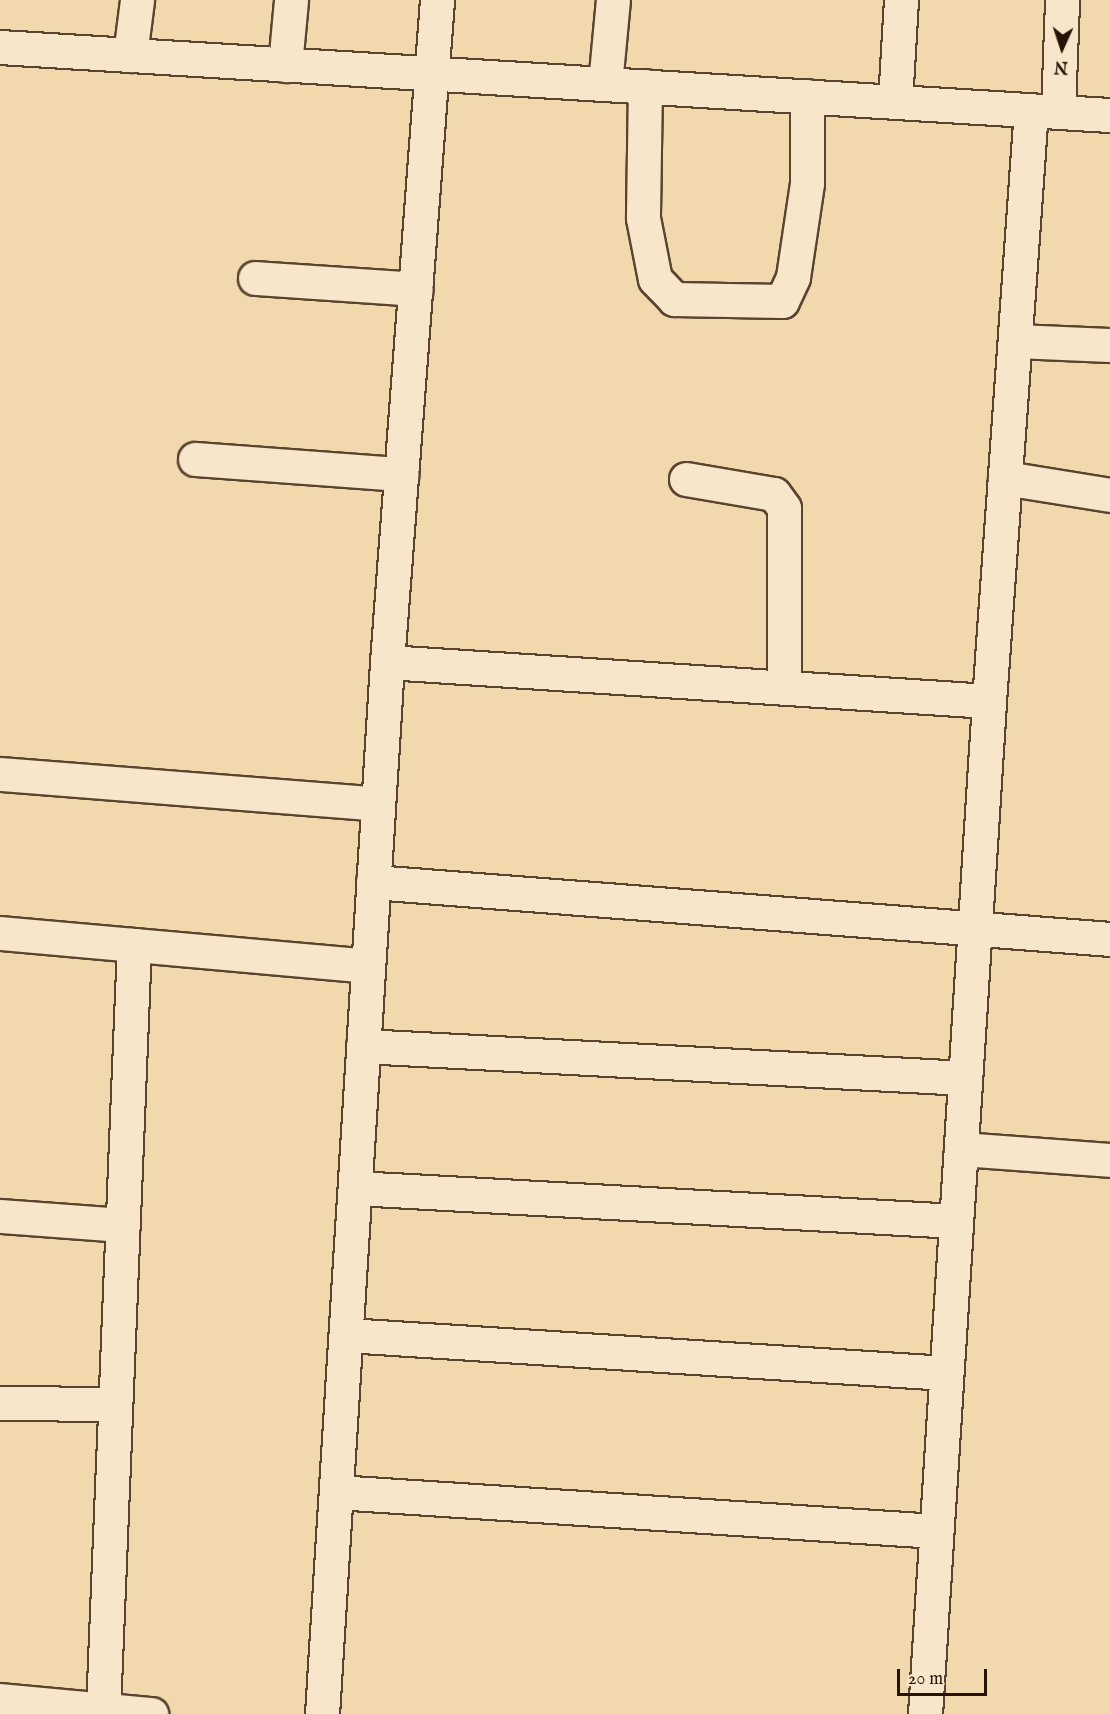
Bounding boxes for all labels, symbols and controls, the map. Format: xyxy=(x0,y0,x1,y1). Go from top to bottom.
north arrow xyxy=(1032,18,1092,78)
text: N xyxy=(1054,56,1068,76)
scale bar xyxy=(900,1657,990,1695)
text: 20 m xyxy=(908,1668,943,1691)

